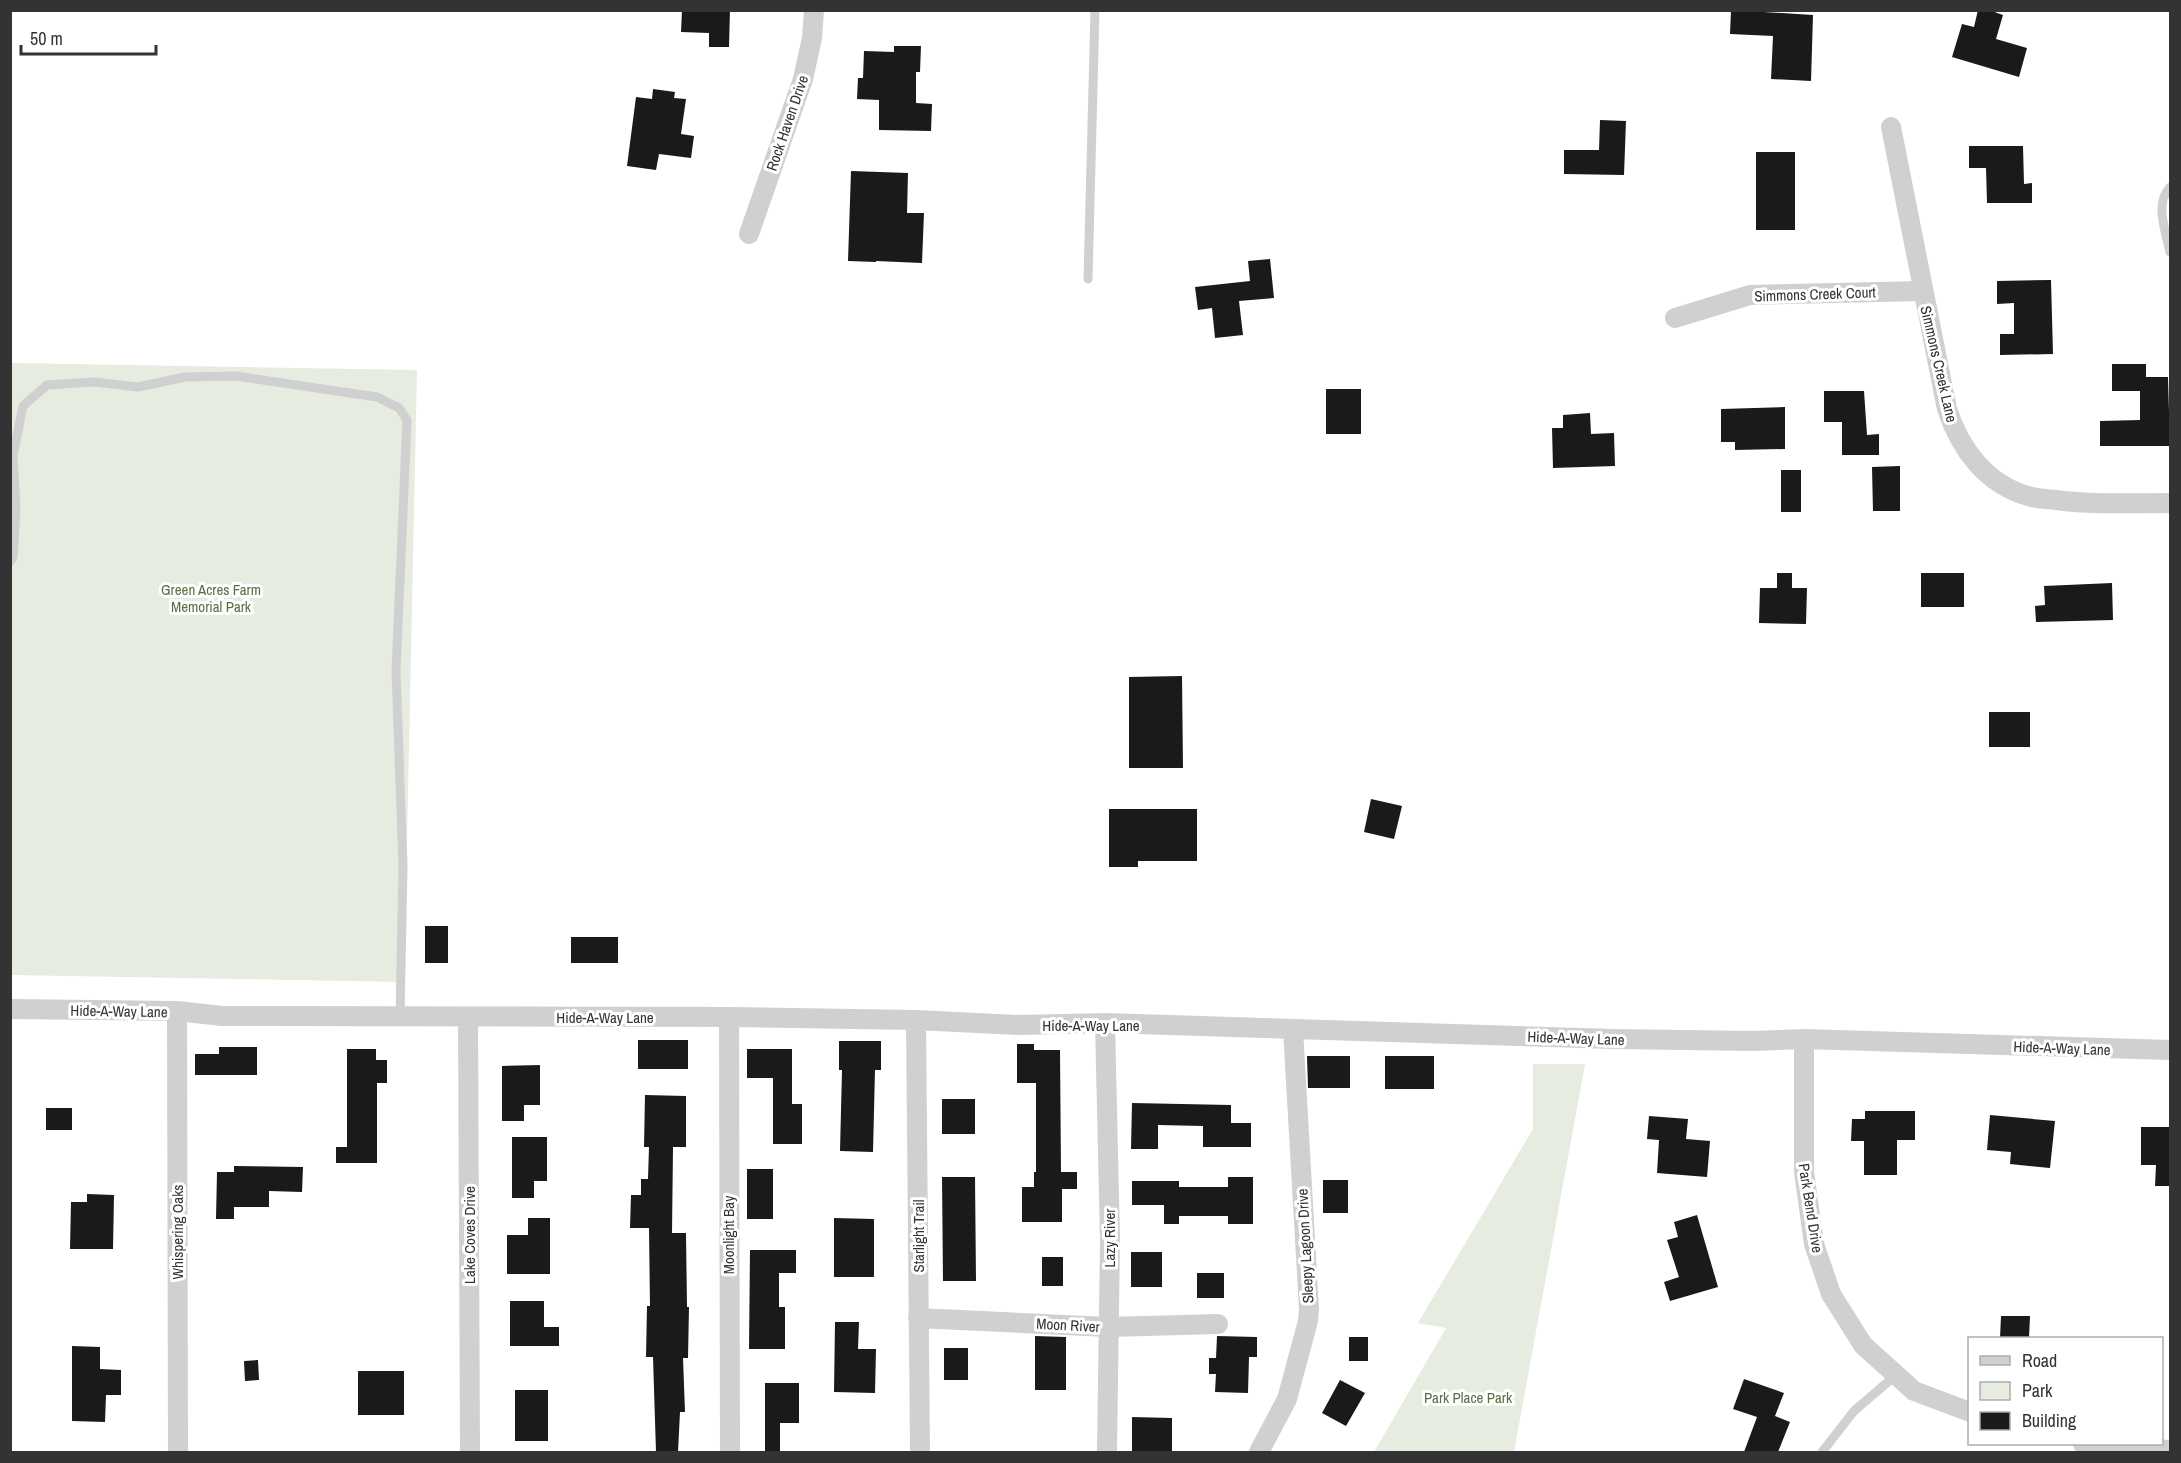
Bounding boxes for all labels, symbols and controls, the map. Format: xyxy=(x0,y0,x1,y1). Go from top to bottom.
scale bar xyxy=(21,18,156,56)
text: 50 m xyxy=(30,26,63,51)
street label: Rock Haven Drive xyxy=(761,72,813,174)
street label: Simmons Creek Court xyxy=(1754,281,1877,307)
street label: Simmons Creek Lane xyxy=(1915,304,1963,424)
park label: Green Acres Farm Memorial Park xyxy=(161,579,261,617)
street label: Hide-A-Way Lane xyxy=(70,1000,168,1022)
street label: Hide-A-Way Lane xyxy=(556,1007,654,1028)
street label: Hide-A-Way Lane xyxy=(1042,1015,1140,1036)
street label: Hide-A-Way Lane xyxy=(1527,1026,1625,1050)
street label: Hide-A-Way Lane xyxy=(2013,1036,2111,1060)
street label: Park Bend Drive xyxy=(1794,1162,1828,1254)
street label: Whispering Oaks xyxy=(167,1184,188,1280)
street label: Lake Coves Drive xyxy=(459,1186,480,1284)
street label: Sleepy Lagoon Drive xyxy=(1292,1188,1318,1304)
street label: Moonlight Bay xyxy=(718,1195,739,1274)
street label: Starlight Trail xyxy=(908,1199,929,1273)
street label: Lazy River xyxy=(1099,1209,1120,1267)
street label: Moon River xyxy=(1036,1313,1100,1337)
legend xyxy=(1968,1337,2163,1445)
text: Road xyxy=(2022,1348,2057,1373)
text: Park xyxy=(2022,1378,2053,1403)
park label: Park Place Park xyxy=(1424,1387,1513,1408)
text: Building xyxy=(2022,1408,2077,1433)

